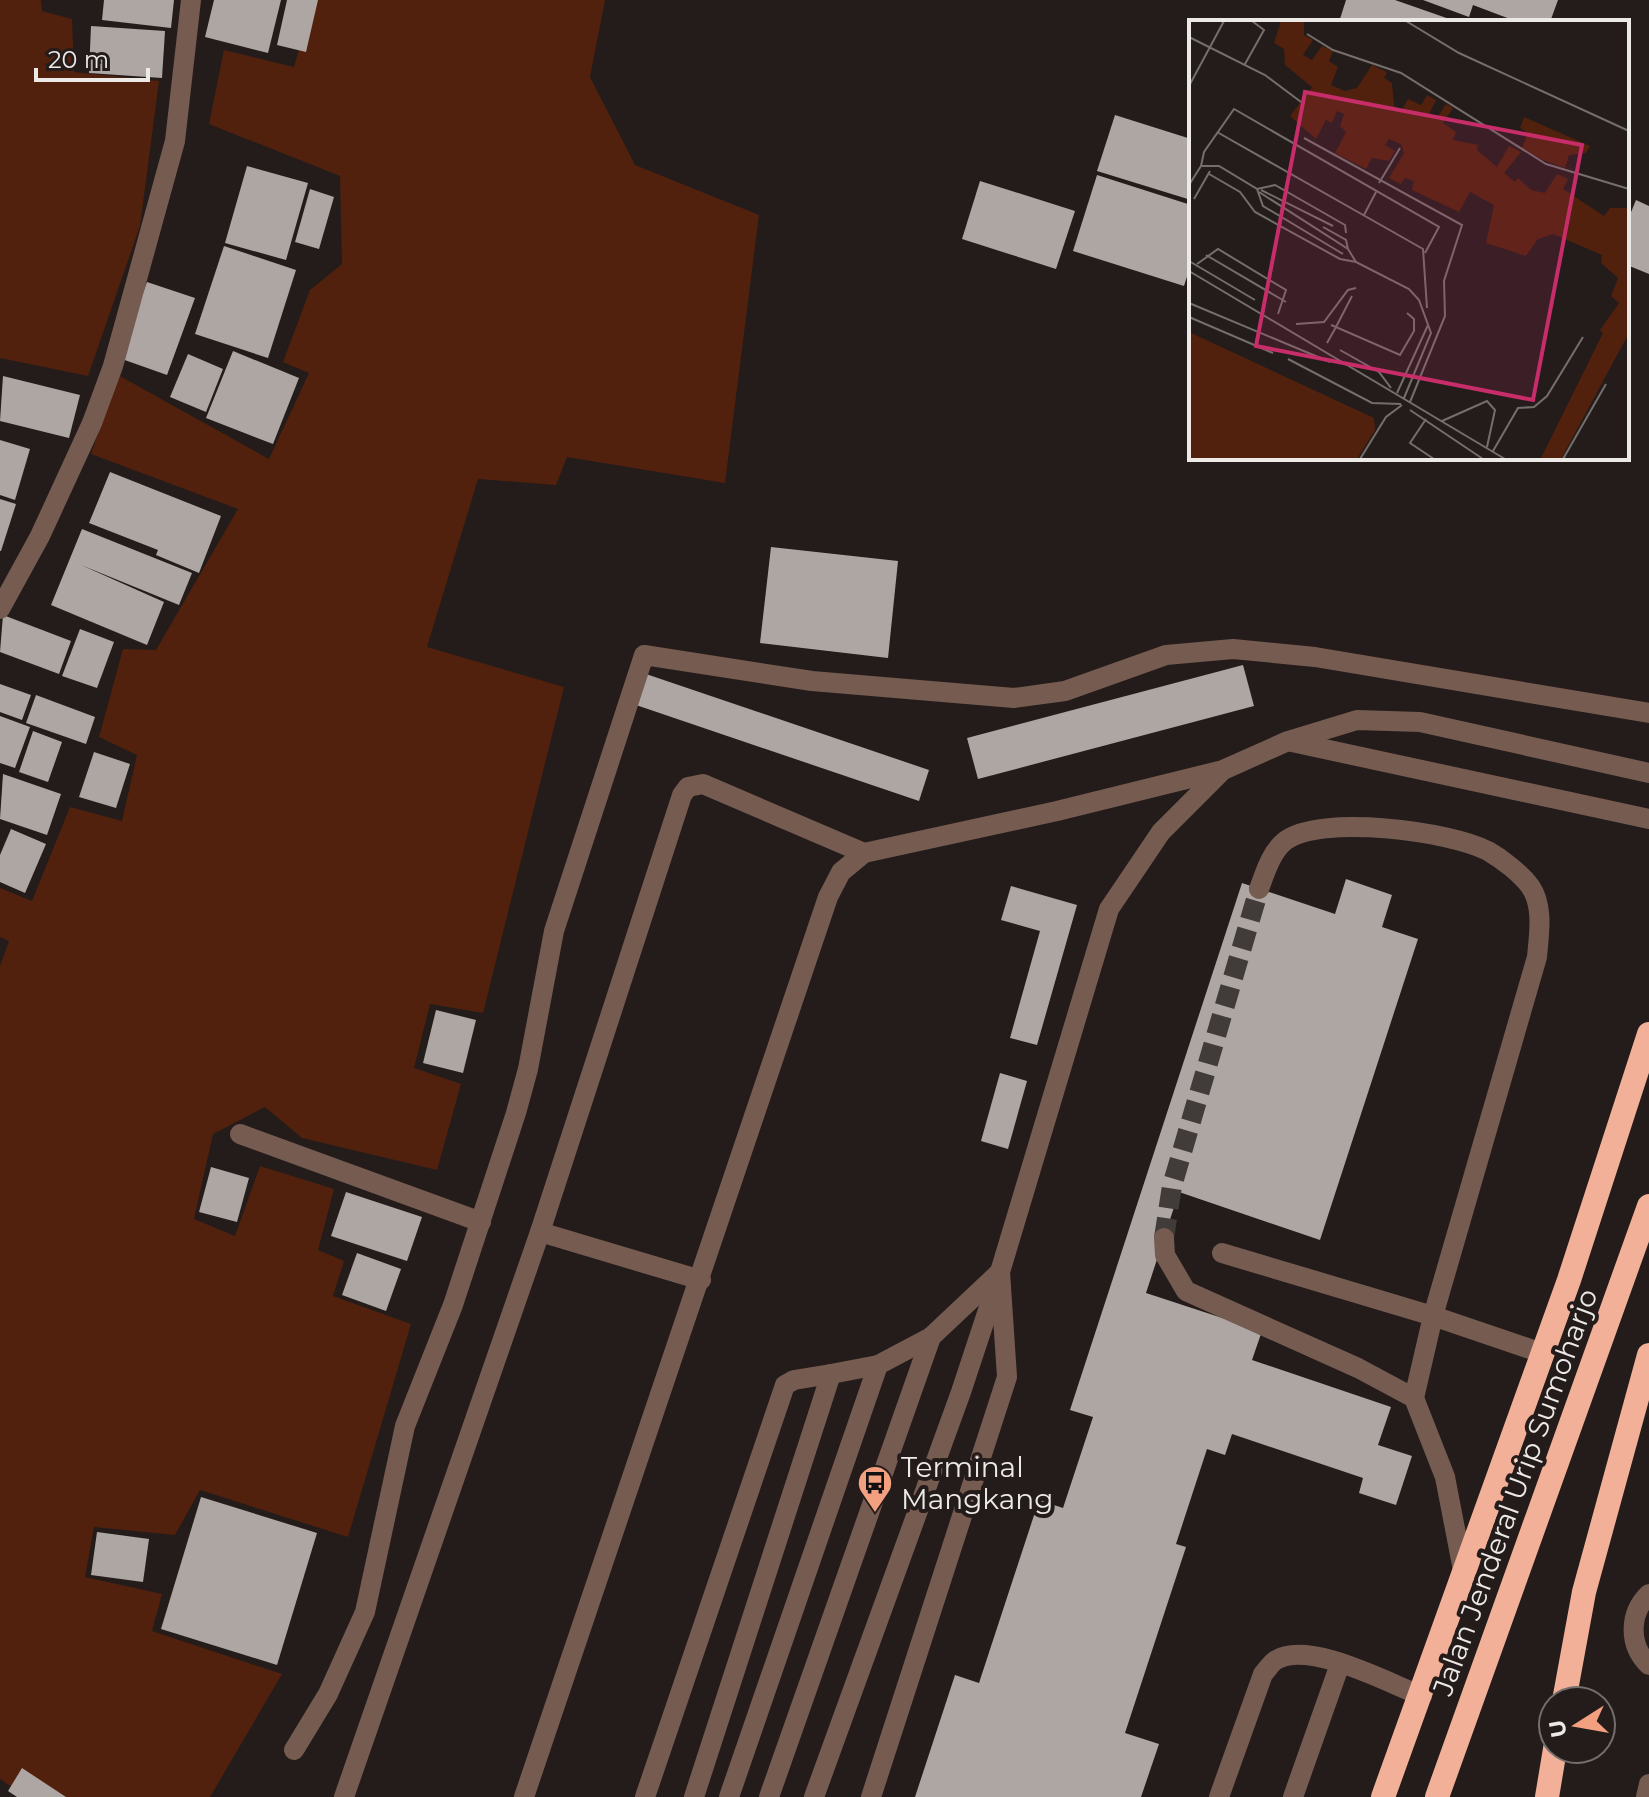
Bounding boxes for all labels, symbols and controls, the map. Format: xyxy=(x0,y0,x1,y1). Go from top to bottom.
inset map xyxy=(1189,20,1629,460)
scale bar xyxy=(36,32,148,82)
text: 20 m xyxy=(48,45,109,74)
street label: Jalan Jenderal Urip Sumoharjo xyxy=(1425,1284,1605,1701)
place label: Terminal Mangkang xyxy=(901,1450,1053,1516)
bus stop icon: Terminal Mangkang xyxy=(856,1464,894,1514)
north arrow xyxy=(1537,1685,1617,1765)
text: U xyxy=(1543,1718,1573,1740)

